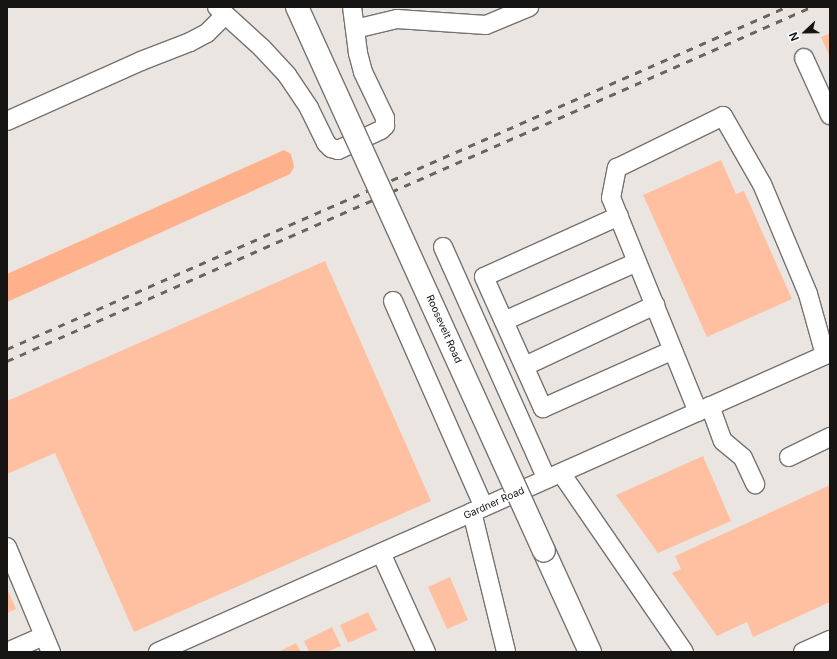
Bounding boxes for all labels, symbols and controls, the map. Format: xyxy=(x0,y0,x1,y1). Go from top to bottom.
north arrow xyxy=(785,12,825,52)
text: N xyxy=(786,30,802,43)
street label: Roosevelt Road xyxy=(424,293,464,365)
street label: Gardner Road xyxy=(462,484,526,522)

